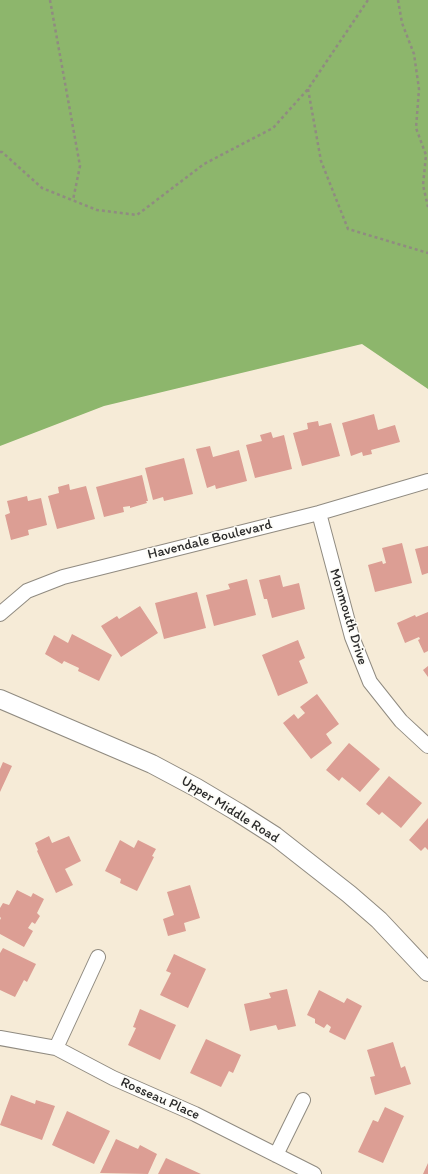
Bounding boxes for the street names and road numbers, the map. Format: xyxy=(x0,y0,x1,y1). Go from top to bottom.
street label: Havendale Boulevard xyxy=(146,516,274,564)
street label: Monmouth Drive xyxy=(325,567,371,667)
street label: Upper Middle Road xyxy=(178,773,282,847)
street label: Rosseau Place xyxy=(118,1074,202,1124)

